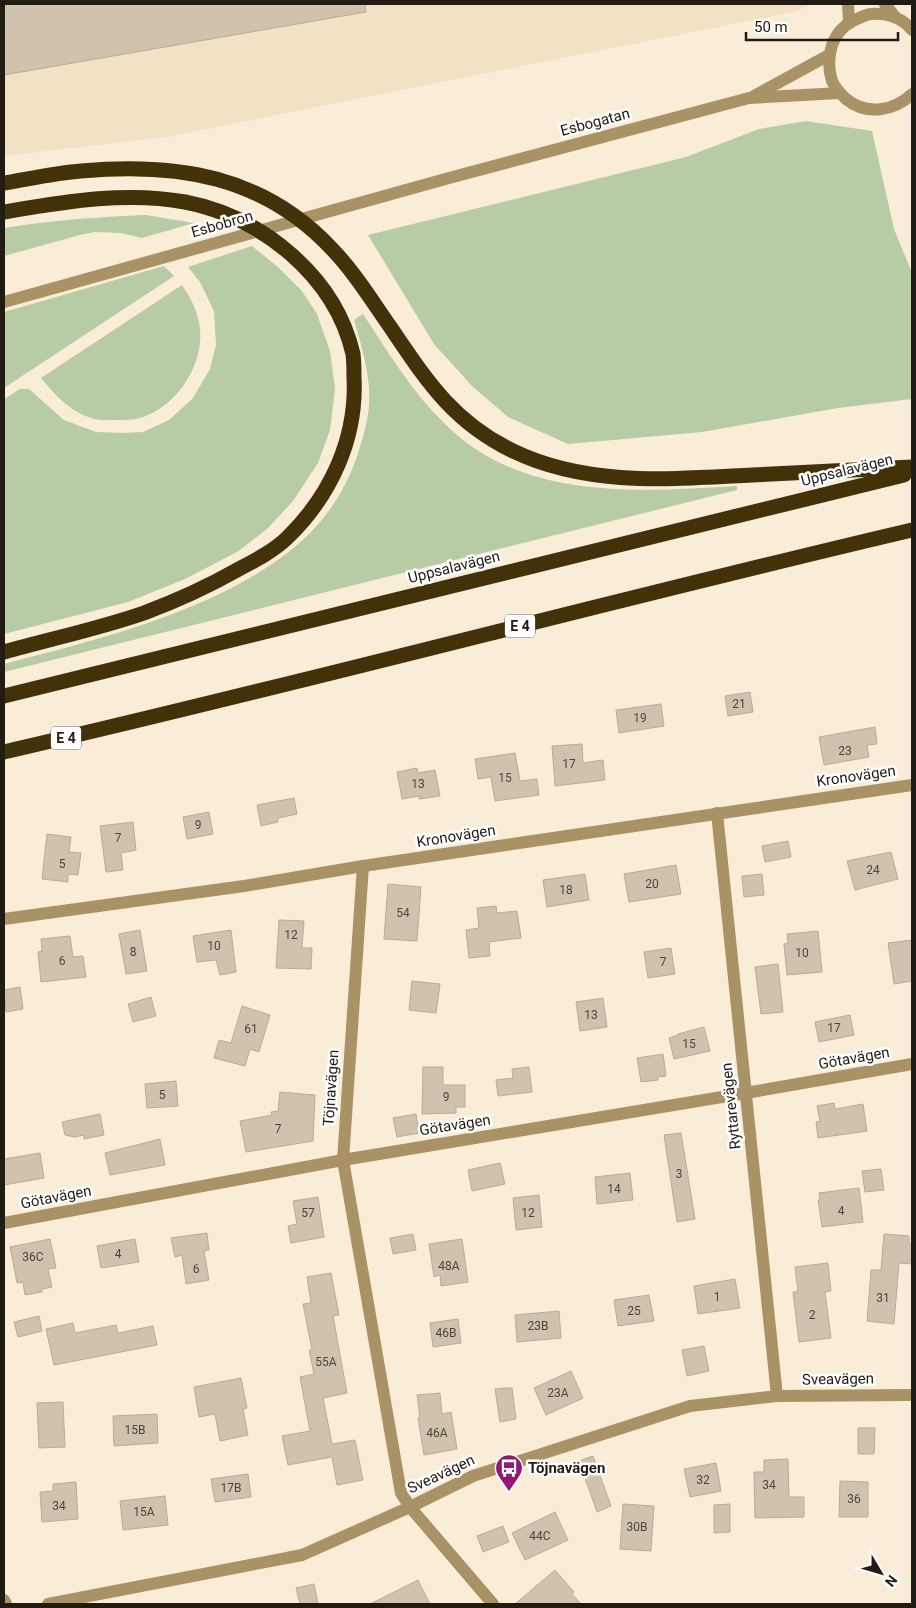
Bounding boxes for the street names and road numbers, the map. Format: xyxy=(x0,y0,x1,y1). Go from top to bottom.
street label: Esbogatan xyxy=(558,104,632,140)
street label: Esbobron xyxy=(189,207,255,241)
street label: Uppsalavägen xyxy=(799,450,895,490)
street label: Uppsalavägen xyxy=(406,547,502,587)
road number: E 4 xyxy=(505,614,535,638)
road number: E 4 xyxy=(51,726,81,750)
street label: Kronovägen xyxy=(815,762,897,790)
street label: Kronovägen xyxy=(415,821,497,851)
street label: Götavägen xyxy=(817,1043,891,1073)
street label: Töjnavägen xyxy=(319,1049,343,1127)
street label: Ryttarevägen xyxy=(717,1062,745,1150)
street label: Götavägen xyxy=(418,1111,492,1139)
street label: Götavägen xyxy=(19,1181,93,1213)
street label: Sveavägen xyxy=(802,1369,874,1389)
street label: Sveavägen xyxy=(405,1451,477,1497)

